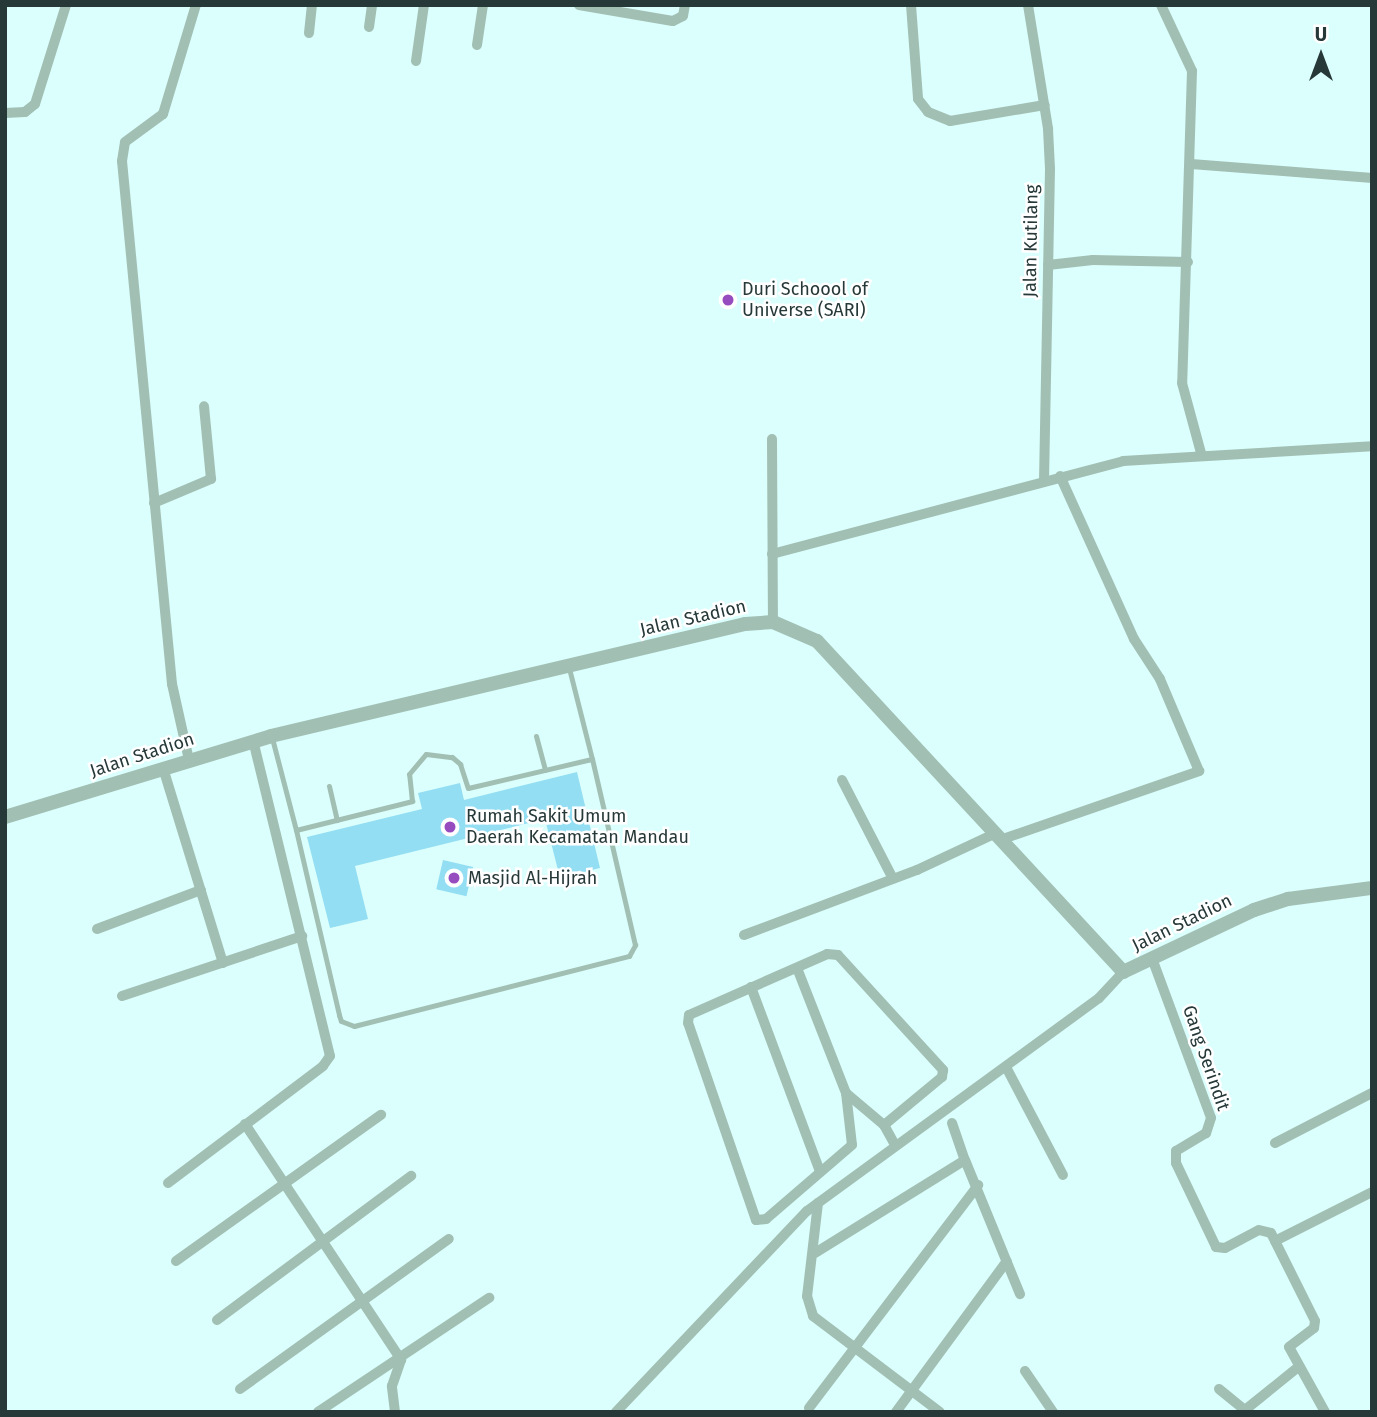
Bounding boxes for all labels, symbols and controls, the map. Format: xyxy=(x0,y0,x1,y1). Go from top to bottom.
north arrow xyxy=(1286,21,1356,91)
text: U xyxy=(1315,23,1327,46)
street label: Jalan Kutilang xyxy=(1019,184,1043,298)
place label: Duri Schoool of Universe (SARI) xyxy=(742,279,868,322)
marker: Duri Schoool of Universe (SARI) xyxy=(720,292,736,308)
street label: Jalan Stadion xyxy=(638,595,748,641)
street label: Jalan Stadion xyxy=(87,728,197,782)
place label: Rumah Sakit Umum Daerah Kecamatan Mandau xyxy=(466,806,689,848)
marker: Rumah Sakit Umum Daerah Kecamatan Mandau xyxy=(440,817,460,837)
place label: Masjid Al-Hijrah xyxy=(468,867,597,889)
marker: Masjid Al-Hijrah xyxy=(446,870,462,886)
street label: Jalan Stadion xyxy=(1129,890,1235,956)
street label: Gang Serindit xyxy=(1178,1002,1234,1114)

